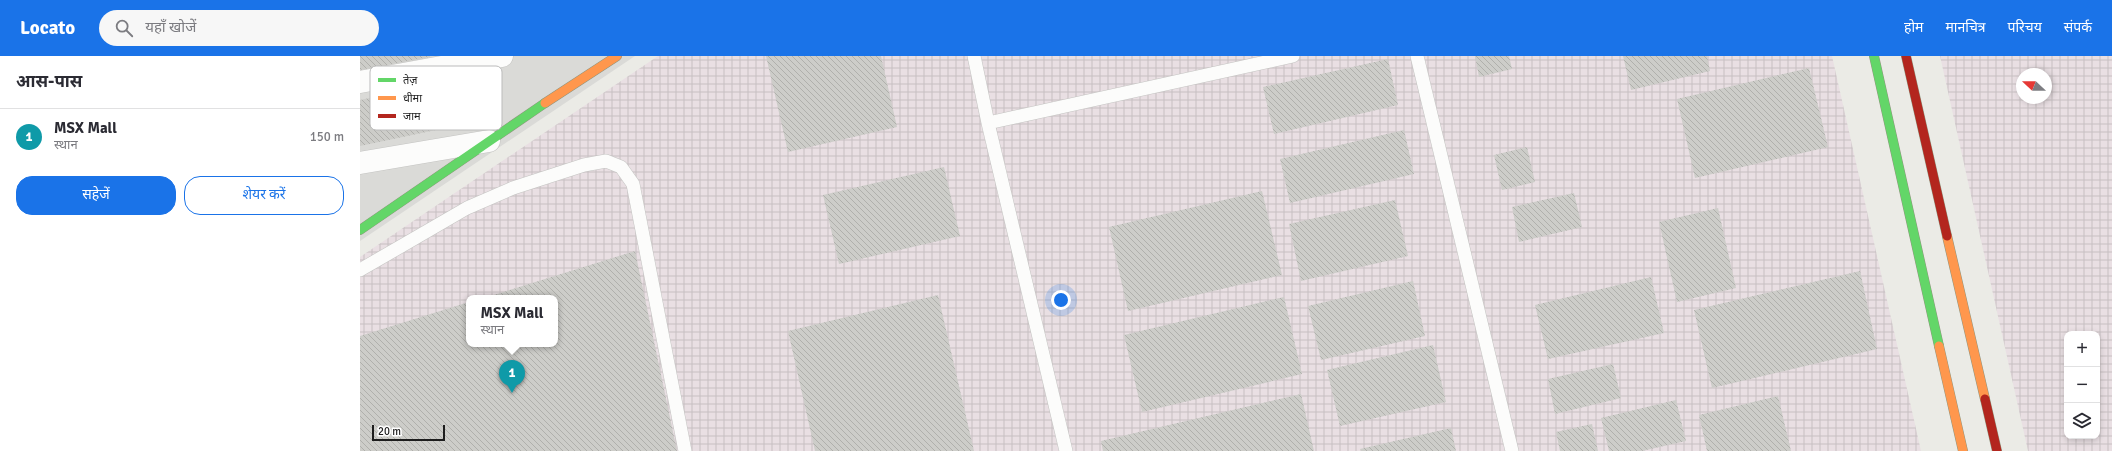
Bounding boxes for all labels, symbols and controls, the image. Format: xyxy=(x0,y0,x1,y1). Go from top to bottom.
search box xyxy=(99,10,379,46)
text: Locato xyxy=(20,16,75,40)
icon: search xyxy=(113,17,135,39)
text: यहाँ खोजें xyxy=(145,18,196,36)
text: होम xyxy=(1904,19,1923,36)
text: मानचित्र xyxy=(1945,19,1986,36)
text: परिचय xyxy=(2008,19,2042,36)
text: संपर्क xyxy=(2064,19,2092,36)
legend xyxy=(370,66,502,130)
north arrow xyxy=(2016,68,2052,104)
text: आस-पास xyxy=(16,71,82,92)
text: तेज़ xyxy=(403,74,418,87)
text: धीमा xyxy=(403,92,422,105)
text: जाम xyxy=(403,110,421,123)
text: MSX Mall xyxy=(54,119,117,137)
text: 1 xyxy=(25,129,33,145)
text: 150 m xyxy=(310,129,344,145)
text: स्थान xyxy=(54,137,78,153)
button: सहेजें xyxy=(16,176,176,215)
button: शेयर करें xyxy=(184,176,344,215)
your location xyxy=(1051,290,1071,310)
popup xyxy=(466,295,558,347)
text: MSX Mall xyxy=(481,304,543,322)
text: स्थान xyxy=(481,322,504,338)
map controls xyxy=(2064,331,2100,439)
button: + xyxy=(2064,331,2100,367)
pin: 1 xyxy=(499,360,525,393)
button: − xyxy=(2064,367,2100,403)
button: layers xyxy=(2064,403,2100,439)
scale bar xyxy=(372,423,445,442)
text: 20 m xyxy=(378,425,401,438)

